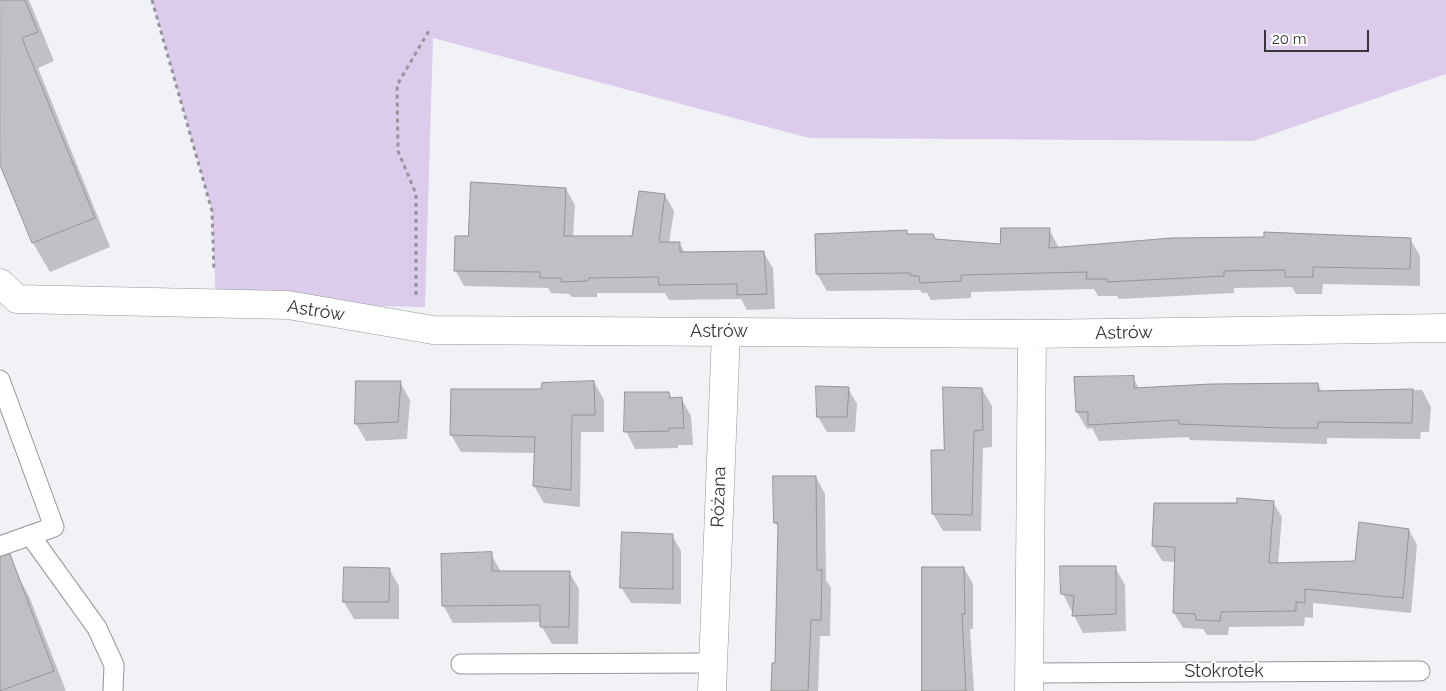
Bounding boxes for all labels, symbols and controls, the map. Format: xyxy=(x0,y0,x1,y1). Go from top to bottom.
scale bar xyxy=(1266,20,1371,52)
text: 20 m xyxy=(1272,30,1307,48)
street label: Astrów xyxy=(286,296,346,326)
street label: Astrów xyxy=(690,321,748,343)
street label: Astrów xyxy=(1095,322,1153,344)
street label: Różana xyxy=(707,466,731,528)
street label: Stokrotek xyxy=(1184,661,1264,683)

